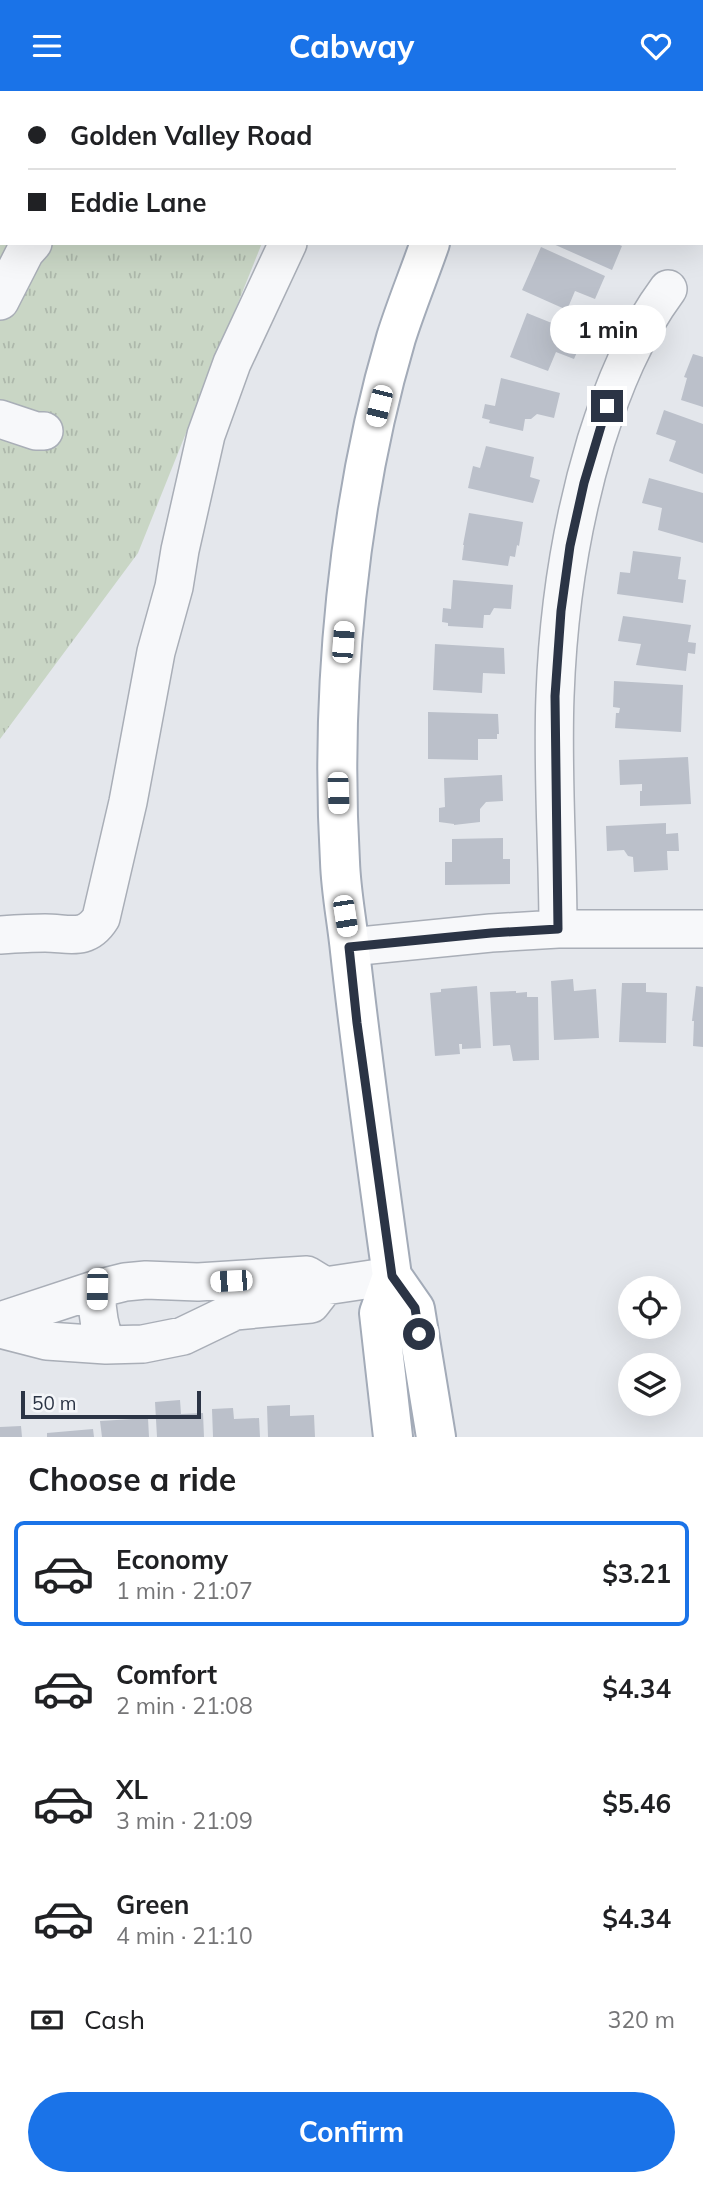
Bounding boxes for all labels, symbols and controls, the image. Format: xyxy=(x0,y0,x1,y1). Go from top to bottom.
text: Cabway xyxy=(289,26,414,66)
icon: menu xyxy=(28,27,66,65)
icon: heart xyxy=(637,27,675,65)
text: Golden Valley Road xyxy=(70,119,312,152)
text: Eddie Lane xyxy=(70,186,206,219)
callout: 1 min xyxy=(549,305,665,353)
text: 1 min xyxy=(578,315,638,344)
car xyxy=(364,383,395,429)
route end xyxy=(591,390,623,422)
car xyxy=(332,620,355,664)
car xyxy=(327,772,350,814)
car xyxy=(332,894,359,938)
car xyxy=(87,1268,108,1310)
car xyxy=(210,1269,253,1293)
map controls xyxy=(618,1276,681,1416)
button: locate xyxy=(618,1276,681,1339)
route start xyxy=(403,1318,435,1350)
button: layers xyxy=(618,1353,681,1416)
scale bar xyxy=(21,1388,201,1420)
text: 50 m xyxy=(32,1391,76,1415)
text: Choose a ride xyxy=(28,1459,236,1499)
icon: car xyxy=(32,1542,95,1605)
text: Economy xyxy=(116,1543,228,1576)
text: $3.21 xyxy=(602,1557,671,1590)
text: 1 min · 21:07 xyxy=(116,1576,253,1605)
icon: car xyxy=(32,1657,95,1720)
text: Comfort xyxy=(116,1658,217,1691)
text: $4.34 xyxy=(602,1672,671,1705)
text: 2 min · 21:08 xyxy=(116,1691,253,1720)
icon: car xyxy=(32,1772,95,1835)
text: XL xyxy=(116,1773,148,1806)
text: $5.46 xyxy=(602,1787,671,1820)
text: 3 min · 21:09 xyxy=(116,1806,253,1835)
icon: car xyxy=(32,1887,95,1950)
text: Green xyxy=(116,1888,189,1921)
text: $4.34 xyxy=(602,1902,671,1935)
text: 4 min · 21:10 xyxy=(116,1921,253,1950)
icon: cash xyxy=(28,2001,66,2039)
text: Cash xyxy=(84,2003,145,2036)
text: 320 m xyxy=(607,2005,675,2034)
button: Confirm xyxy=(28,2092,675,2172)

